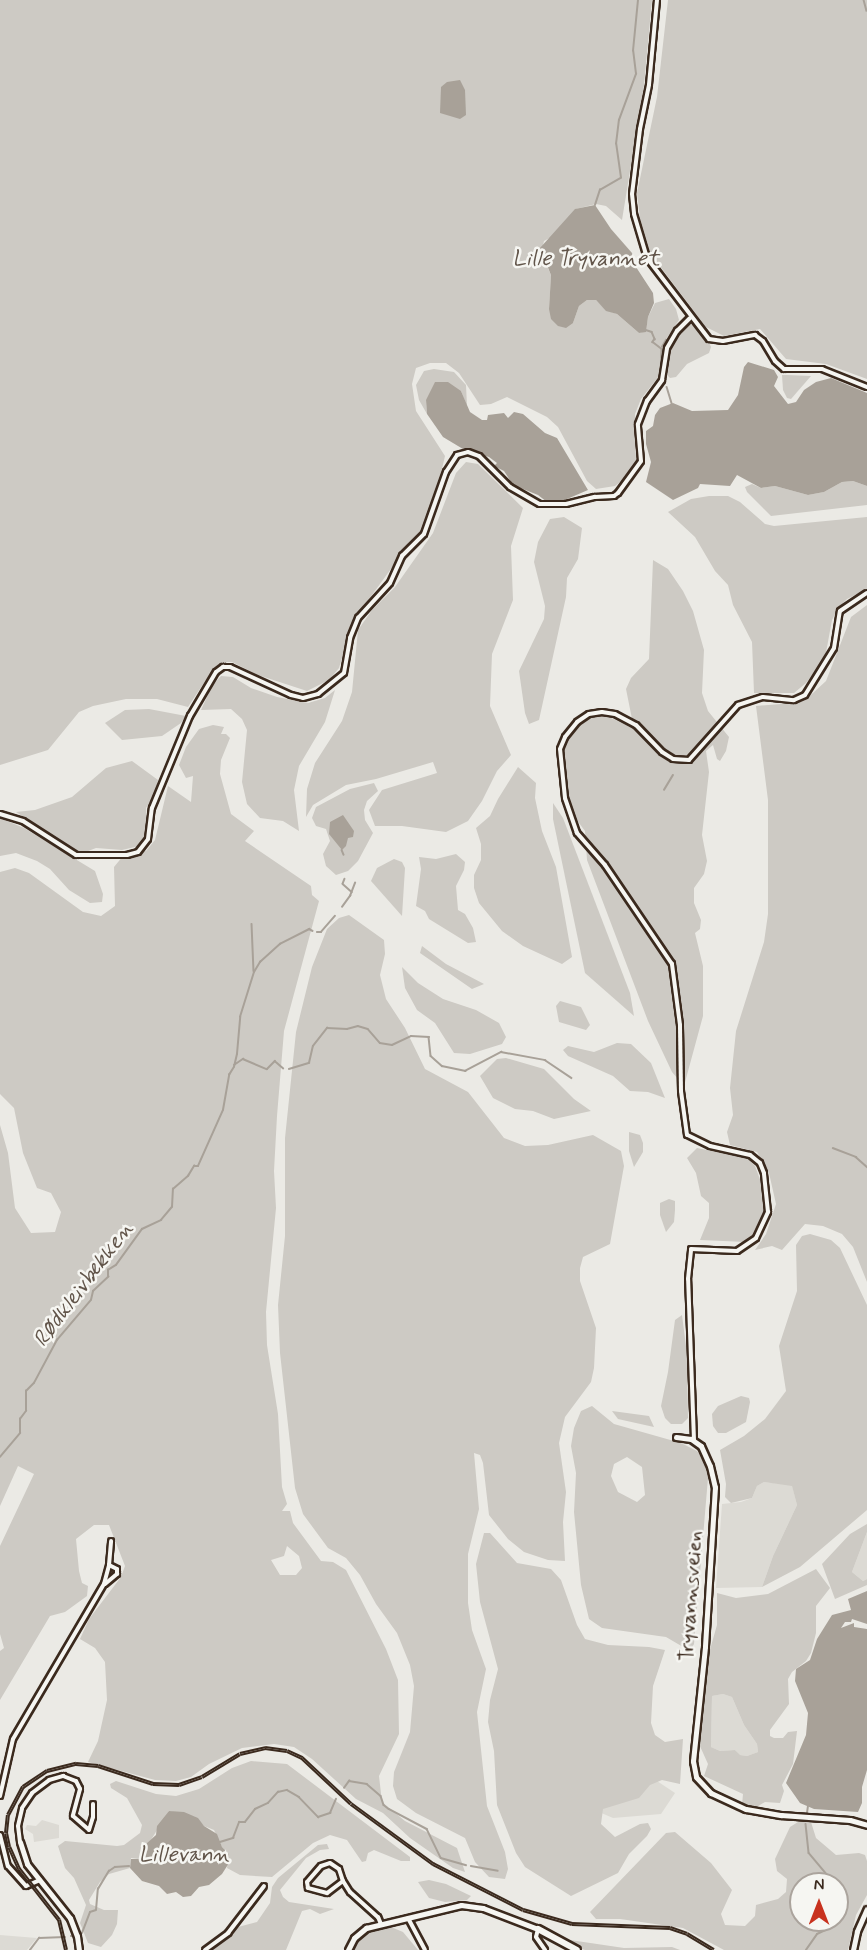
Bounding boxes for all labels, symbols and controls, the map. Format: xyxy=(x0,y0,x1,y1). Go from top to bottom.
water label: Lille Tryvannet xyxy=(512,247,660,273)
water label: Rødkleivbekken xyxy=(28,1217,140,1353)
street label: Tryvannsveien xyxy=(674,1530,708,1662)
water label: Lillevann xyxy=(138,1843,230,1869)
north arrow xyxy=(789,1872,849,1932)
text: N xyxy=(814,1875,824,1896)

